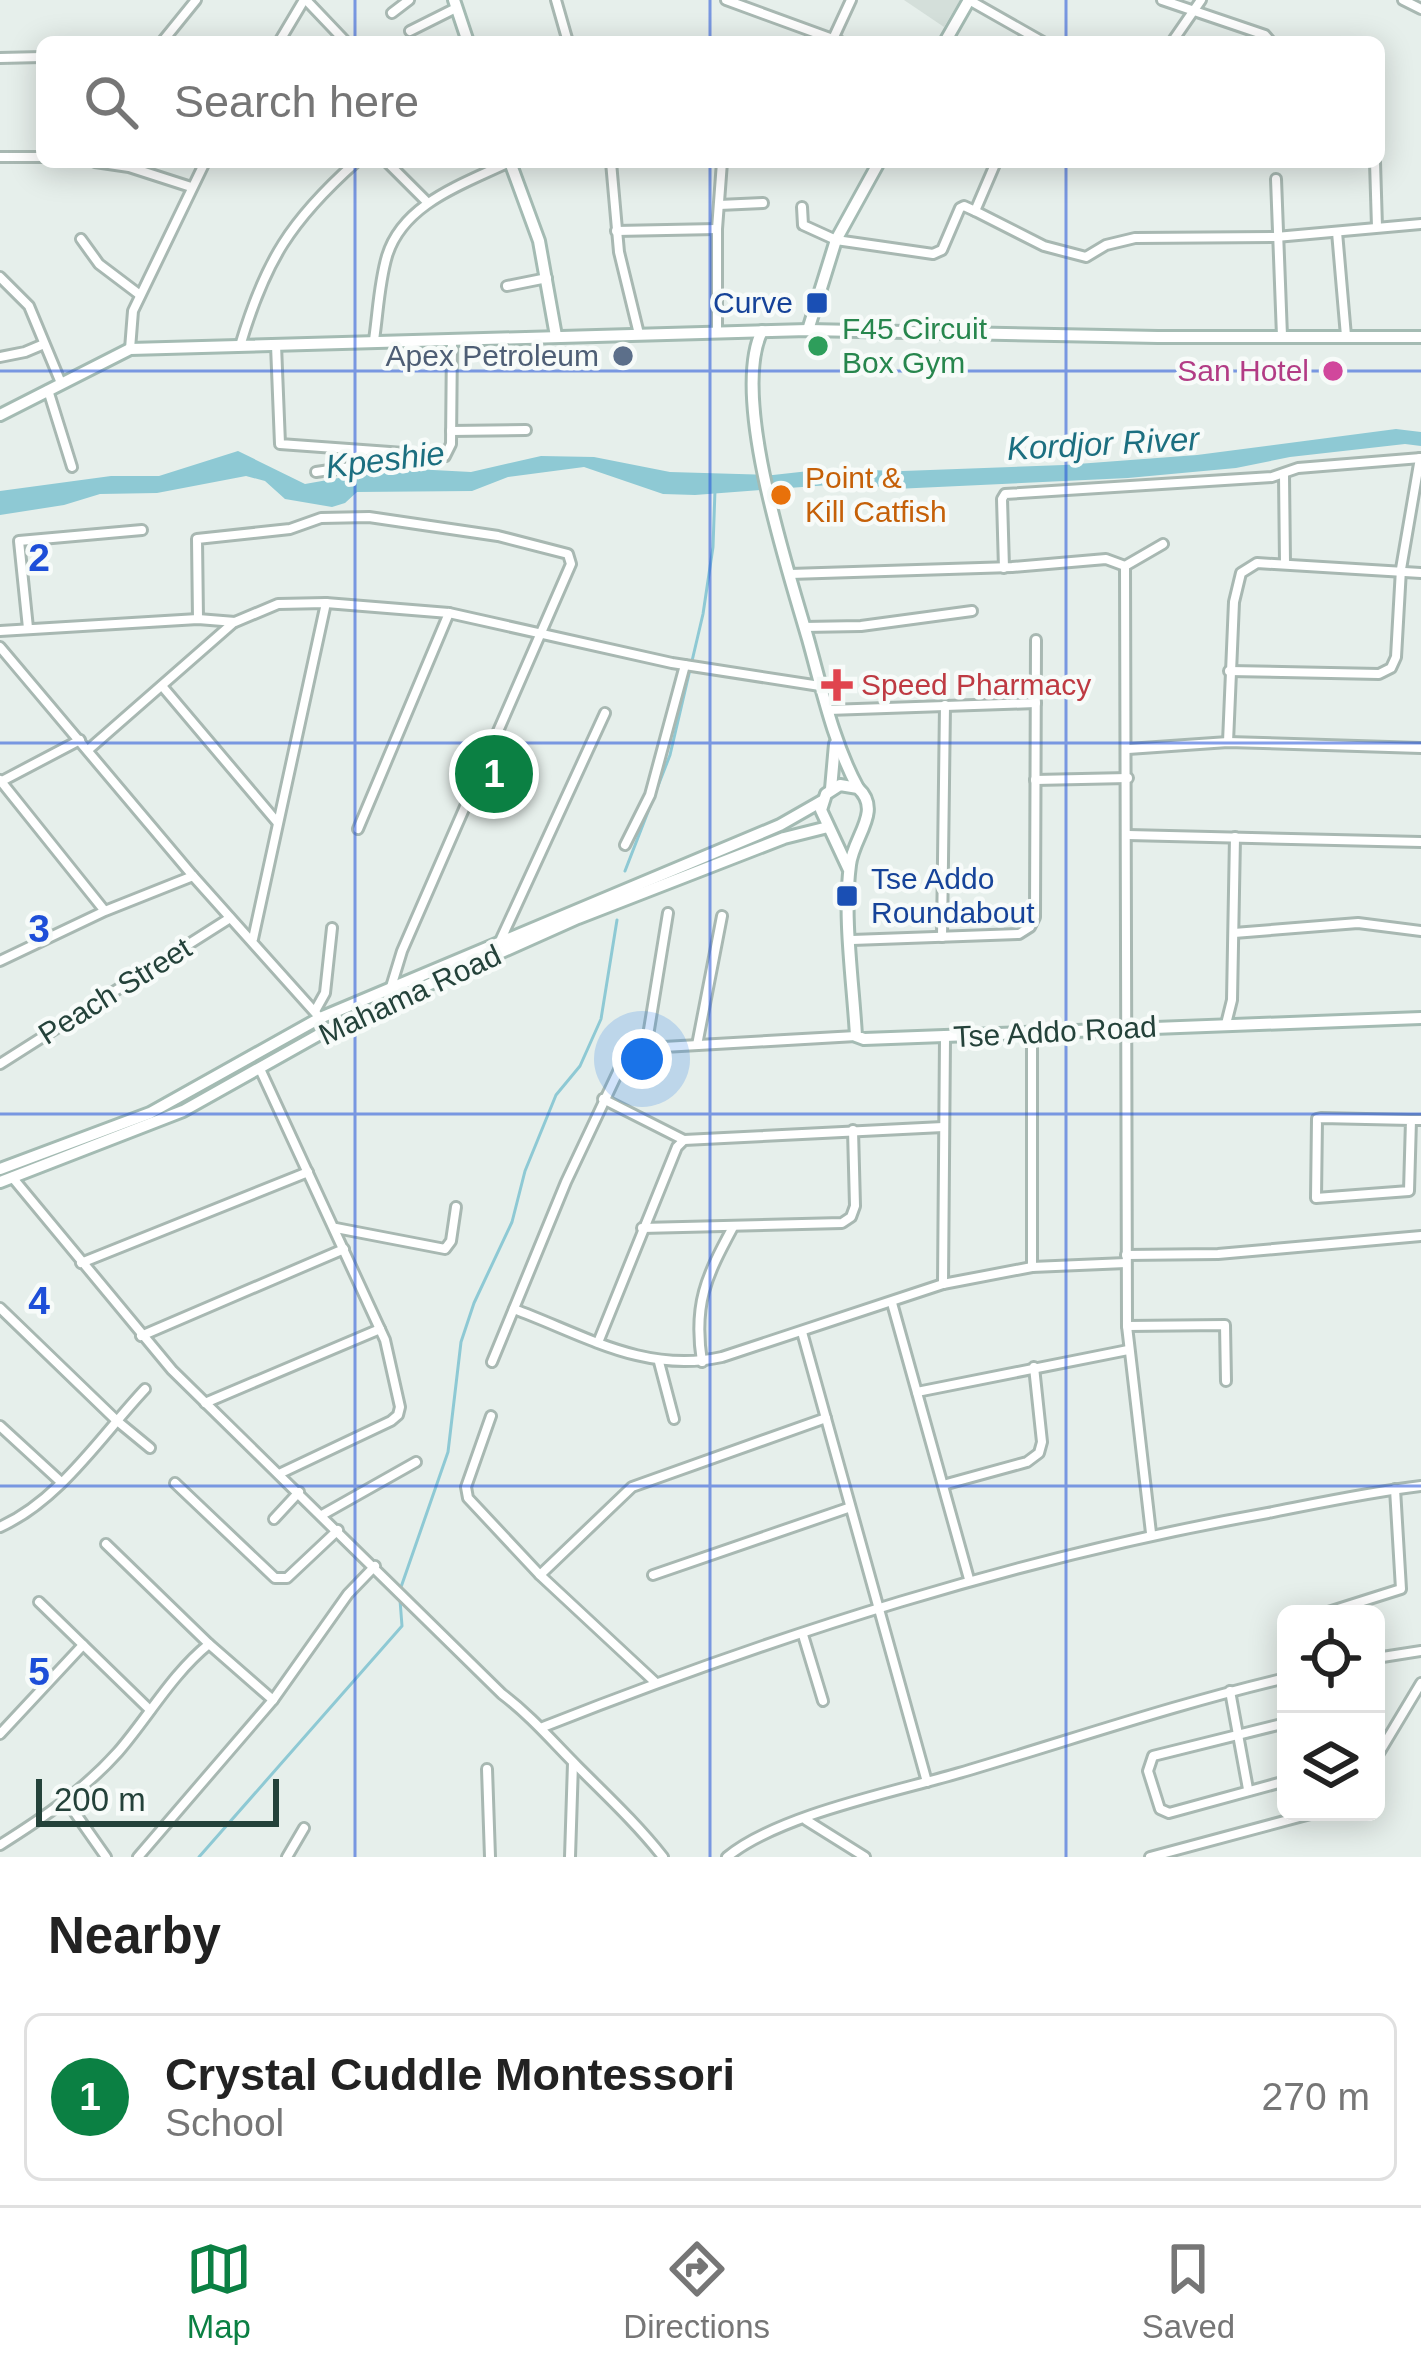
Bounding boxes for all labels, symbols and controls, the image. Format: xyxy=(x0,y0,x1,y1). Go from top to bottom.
search box xyxy=(36,36,1385,168)
icon: search xyxy=(78,69,144,135)
text: Search here xyxy=(174,76,419,127)
place label: Curve xyxy=(713,286,793,319)
marker: Curve xyxy=(804,290,830,316)
place label: F45 Circuit Box Gym xyxy=(842,312,988,379)
marker: F45 Circuit Box Gym xyxy=(805,333,831,359)
place label: Apex Petroleum xyxy=(386,339,599,372)
marker: Apex Petroleum xyxy=(610,343,636,369)
place label: San Hotel xyxy=(1177,354,1309,387)
marker: San Hotel xyxy=(1320,358,1346,384)
water label: Kordjor River xyxy=(1006,420,1202,467)
water label: Kpeshie xyxy=(324,434,447,485)
place label: Point & Kill Catfish xyxy=(805,461,947,528)
marker: Point & Kill Catfish xyxy=(768,482,794,508)
text: 2 xyxy=(28,536,50,579)
place label: Speed Pharmacy xyxy=(861,668,1091,701)
marker: Speed Pharmacy xyxy=(824,672,850,698)
pin: 1 xyxy=(455,729,533,819)
place label: Tse Addo Roundabout xyxy=(871,862,1035,929)
marker: Tse Addo Roundabout xyxy=(834,883,860,909)
text: 3 xyxy=(28,907,50,950)
street label: Peach Street xyxy=(32,930,198,1051)
street label: Mahama Road xyxy=(314,938,506,1051)
street label: Tse Addo Road xyxy=(953,1010,1157,1053)
your location xyxy=(612,1029,672,1089)
text: 4 xyxy=(28,1279,50,1322)
map controls xyxy=(1277,1605,1385,1821)
button: locate xyxy=(1277,1605,1385,1713)
text: 5 xyxy=(28,1650,50,1693)
button: layers xyxy=(1277,1713,1385,1821)
scale bar xyxy=(36,1773,279,1826)
text: 200 m xyxy=(54,1781,146,1818)
text: Nearby xyxy=(48,1907,221,1964)
text: Crystal Cuddle Montessori xyxy=(165,2049,735,2100)
text: 1 xyxy=(79,2075,101,2118)
text: 270 m xyxy=(1262,2075,1370,2118)
text: School xyxy=(165,2101,284,2144)
tab: Map xyxy=(186,2236,252,2346)
tab: Directions xyxy=(623,2236,770,2346)
tab: Saved xyxy=(1142,2236,1235,2346)

